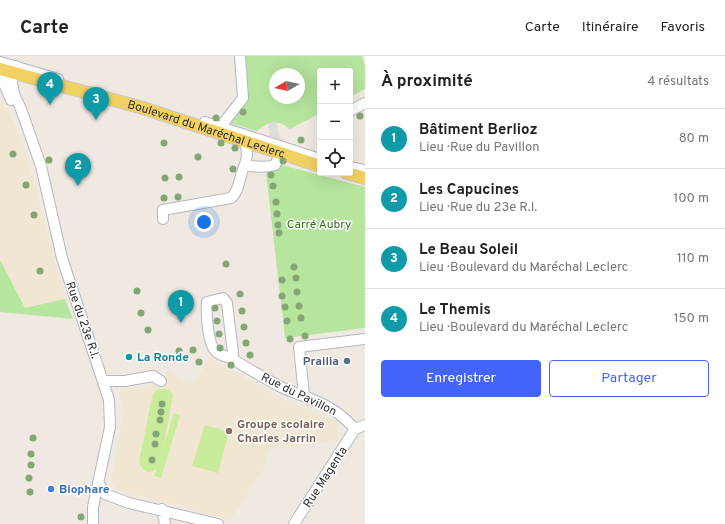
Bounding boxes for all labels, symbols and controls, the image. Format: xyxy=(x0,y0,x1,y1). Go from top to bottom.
text: Carte xyxy=(20,16,69,40)
text: Carte xyxy=(525,19,560,36)
text: Itinéraire xyxy=(582,19,639,36)
text: Favoris xyxy=(661,19,705,36)
north arrow xyxy=(269,68,305,104)
map controls xyxy=(317,68,353,176)
button: + xyxy=(317,68,353,104)
text: À proximité xyxy=(381,71,473,93)
pin: 4 xyxy=(37,72,63,105)
text: 4 résultats xyxy=(647,74,709,90)
pin: 3 xyxy=(83,87,109,120)
street label: Boulevard du Maréchal Leclerc xyxy=(126,97,287,163)
button: − xyxy=(317,104,353,140)
text: Bâtiment Berlioz xyxy=(419,121,538,140)
text: 1 xyxy=(391,131,397,147)
text: 80 m xyxy=(679,131,709,147)
button: locate xyxy=(317,140,353,176)
text: Lieu · Rue du Pavillon xyxy=(419,140,539,156)
pin: 2 xyxy=(65,153,91,186)
text: Les Capucines xyxy=(419,181,519,200)
text: 2 xyxy=(390,191,398,207)
text: 100 m xyxy=(673,191,709,207)
text: Lieu · Rue du 23e R.I. xyxy=(419,200,537,216)
your location xyxy=(194,212,214,232)
park label: Carré Aubry xyxy=(287,217,351,233)
text: Le Beau Soleil xyxy=(419,241,518,260)
text: 3 xyxy=(390,251,398,267)
text: 110 m xyxy=(677,251,709,267)
text: Lieu · Boulevard du Maréchal Leclerc xyxy=(419,260,628,276)
street label: Rue du 23e R.I. xyxy=(61,280,103,361)
pin: 1 xyxy=(168,290,194,323)
text: Le Themis xyxy=(419,301,491,320)
text: 4 xyxy=(390,311,398,327)
text: 150 m xyxy=(674,311,709,327)
text: Lieu · Boulevard du Maréchal Leclerc xyxy=(419,320,628,336)
place label: La Ronde xyxy=(137,350,189,366)
marker: La Ronde xyxy=(124,352,134,362)
place label: Prailia xyxy=(303,354,339,370)
marker: Prailia xyxy=(342,356,352,366)
button: Enregistrer xyxy=(381,360,541,397)
button: Partager xyxy=(549,360,709,397)
street label: Rue du Pavillon xyxy=(258,370,339,420)
place label: Groupe scolaire Charles Jarrin xyxy=(237,417,325,447)
marker: Groupe scolaire Charles Jarrin xyxy=(224,426,234,436)
street label: Rue Magenta xyxy=(300,444,352,511)
place label: Biophare xyxy=(59,482,110,498)
marker: Biophare xyxy=(46,484,56,494)

